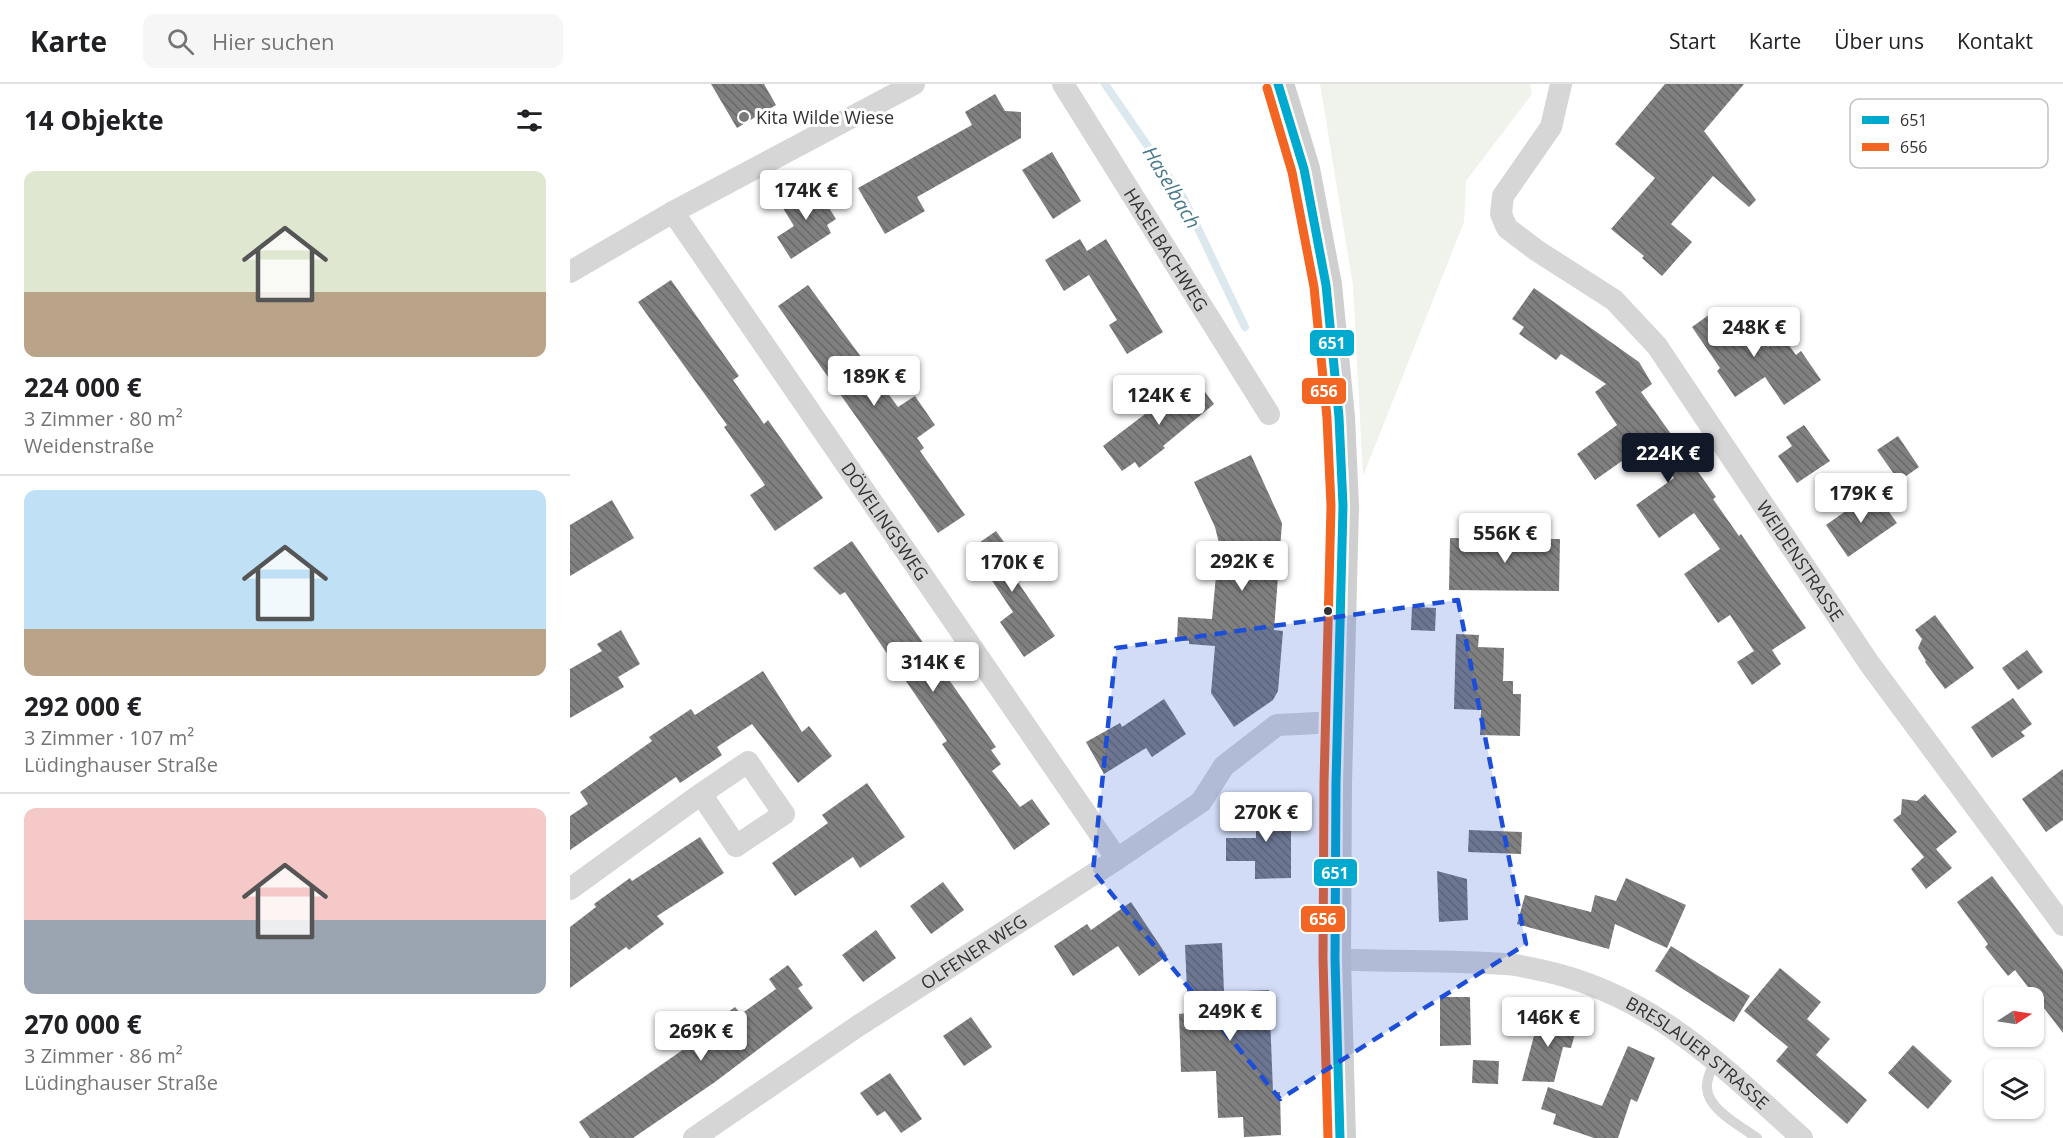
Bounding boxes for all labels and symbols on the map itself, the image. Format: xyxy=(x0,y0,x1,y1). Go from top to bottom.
legend xyxy=(1850,99,2048,168)
place label: Kita Wilde Wiese xyxy=(756,105,894,129)
text: 651 xyxy=(1900,109,1927,131)
marker: Kita Wilde Wiese xyxy=(737,110,751,124)
text: 656 xyxy=(1900,136,1927,158)
water label: Haselbach xyxy=(1137,141,1207,233)
pin: 174K € xyxy=(757,170,855,221)
street label: HASELBACHWEG xyxy=(1119,183,1214,316)
pin: 248K € xyxy=(1705,307,1803,358)
line badge: 651 xyxy=(1309,329,1355,357)
text: 651 xyxy=(1318,332,1346,354)
pin: 189K € xyxy=(825,356,923,407)
pin: 124K € xyxy=(1110,375,1208,426)
line badge: 656 xyxy=(1301,377,1347,405)
text: 656 xyxy=(1310,380,1338,402)
pin: 224K € xyxy=(1619,433,1717,484)
street label: DÖVELINGSWEG xyxy=(836,457,934,585)
pin: 179K € xyxy=(1812,473,1910,524)
street label: WEIDENSTRASSE xyxy=(1752,496,1850,626)
pin: 556K € xyxy=(1456,513,1554,564)
pin: 292K € xyxy=(1193,541,1291,592)
pin: 170K € xyxy=(963,542,1061,593)
unlabelled marker xyxy=(1322,605,1334,617)
pin: 314K € xyxy=(884,642,982,693)
pin: 270K € xyxy=(1217,792,1315,843)
line badge: 651 xyxy=(1313,858,1358,887)
text: 651 xyxy=(1321,862,1349,884)
line badge: 656 xyxy=(1300,905,1346,933)
street label: OLFENER WEG xyxy=(916,908,1031,995)
text: 656 xyxy=(1309,908,1337,930)
north arrow xyxy=(1984,987,2044,1047)
pin: 249K € xyxy=(1181,991,1279,1042)
street label: BRESLAUER STRASSE xyxy=(1622,991,1774,1115)
pin: 146K € xyxy=(1499,997,1597,1048)
pin: 269K € xyxy=(652,1011,750,1062)

